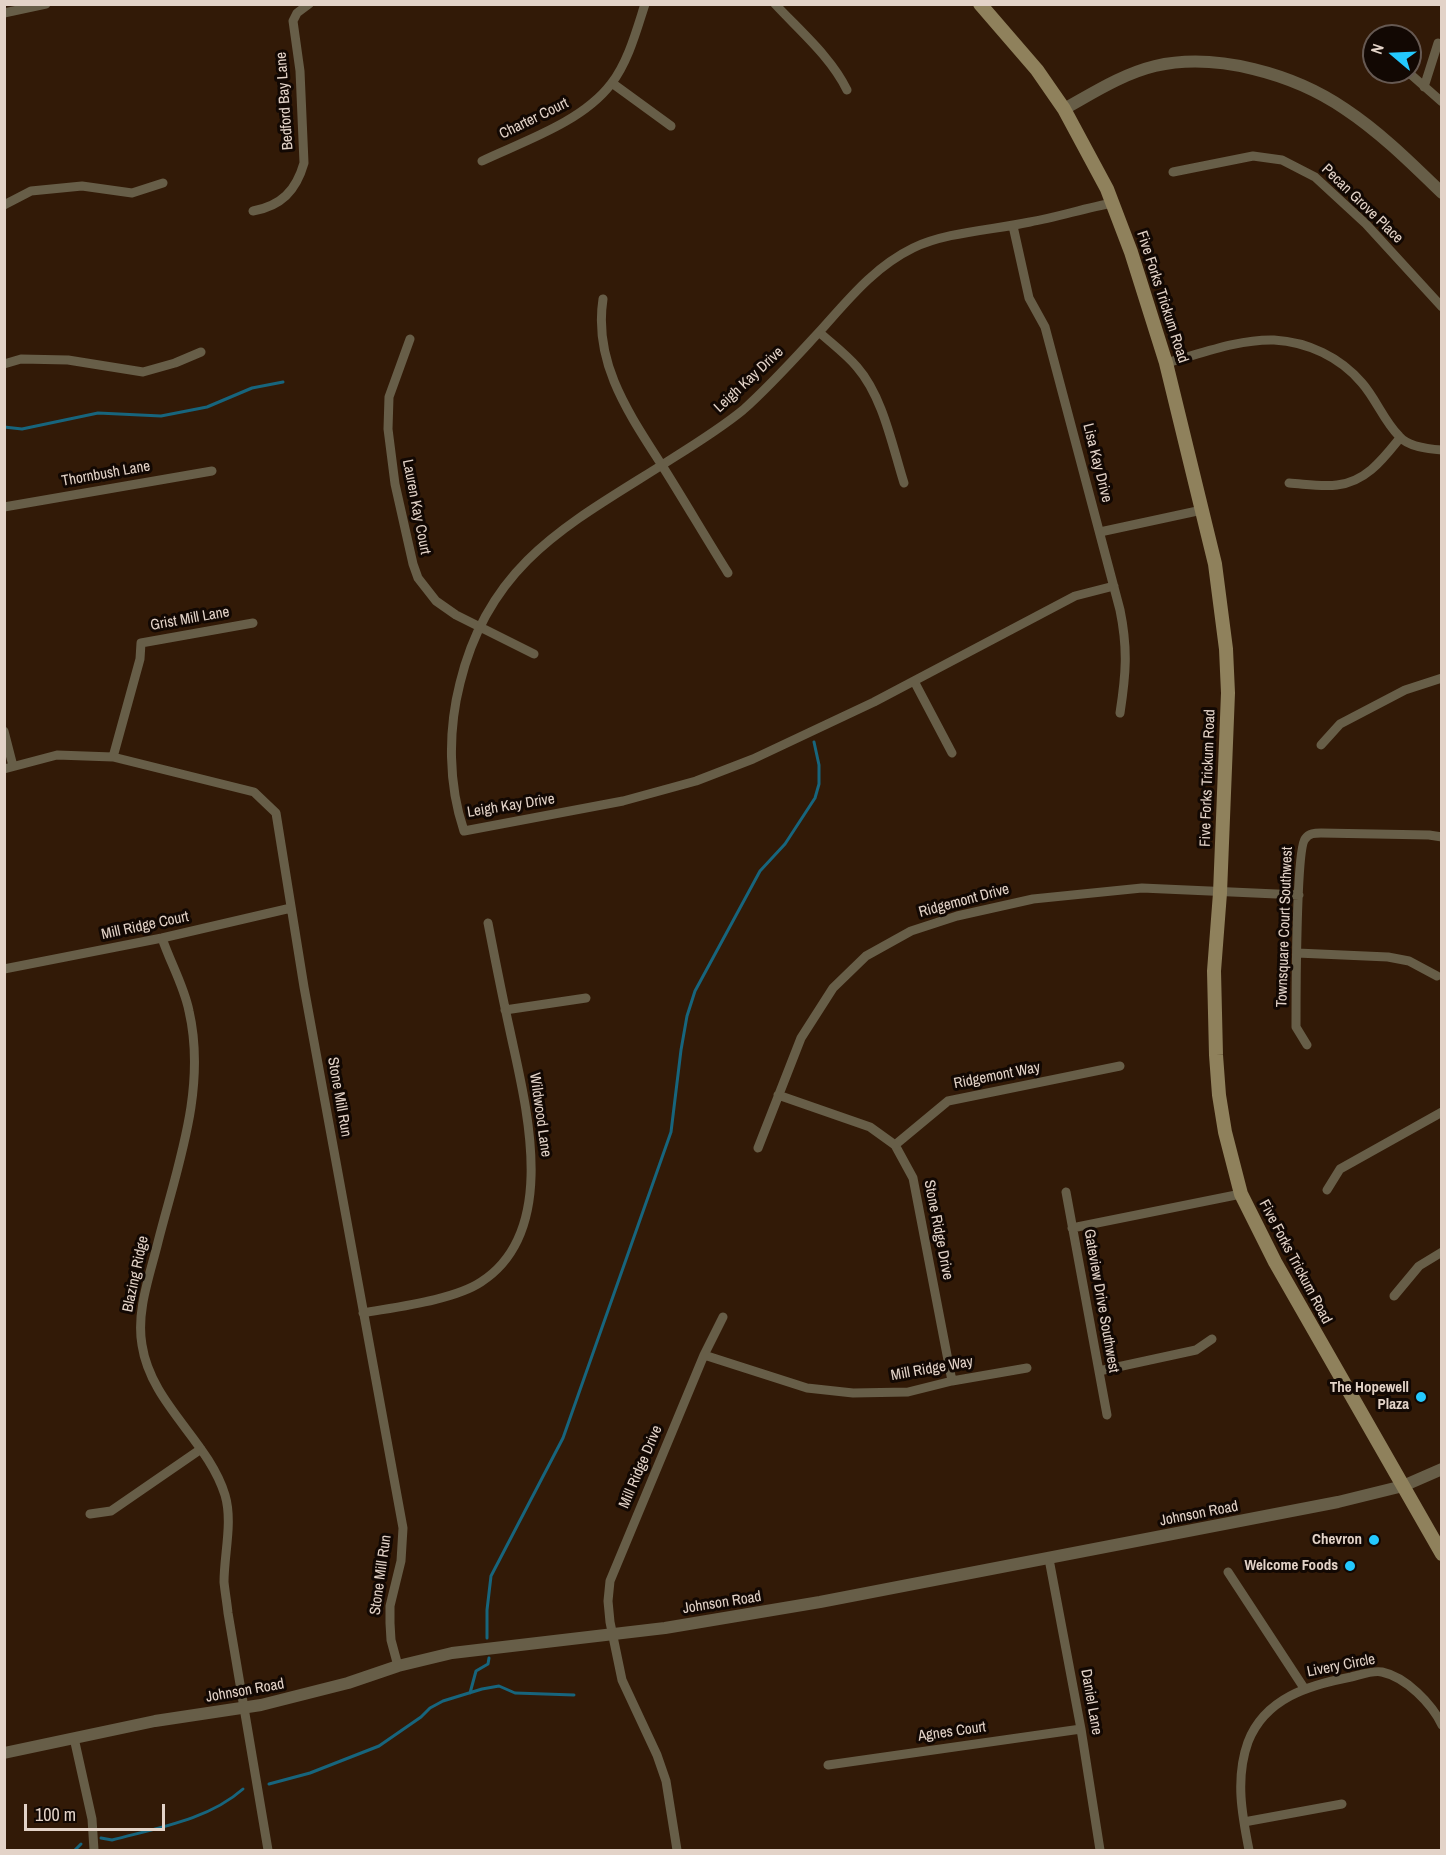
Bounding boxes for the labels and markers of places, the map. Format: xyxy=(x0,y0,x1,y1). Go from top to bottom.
place label: The Hopewell Plaza xyxy=(1330,1379,1409,1414)
marker: The Hopewell Plaza xyxy=(1414,1390,1428,1404)
place label: Chevron xyxy=(1312,1531,1362,1549)
marker: Chevron xyxy=(1367,1533,1381,1547)
place label: Welcome Foods xyxy=(1244,1557,1338,1575)
marker: Welcome Foods xyxy=(1343,1559,1357,1573)

